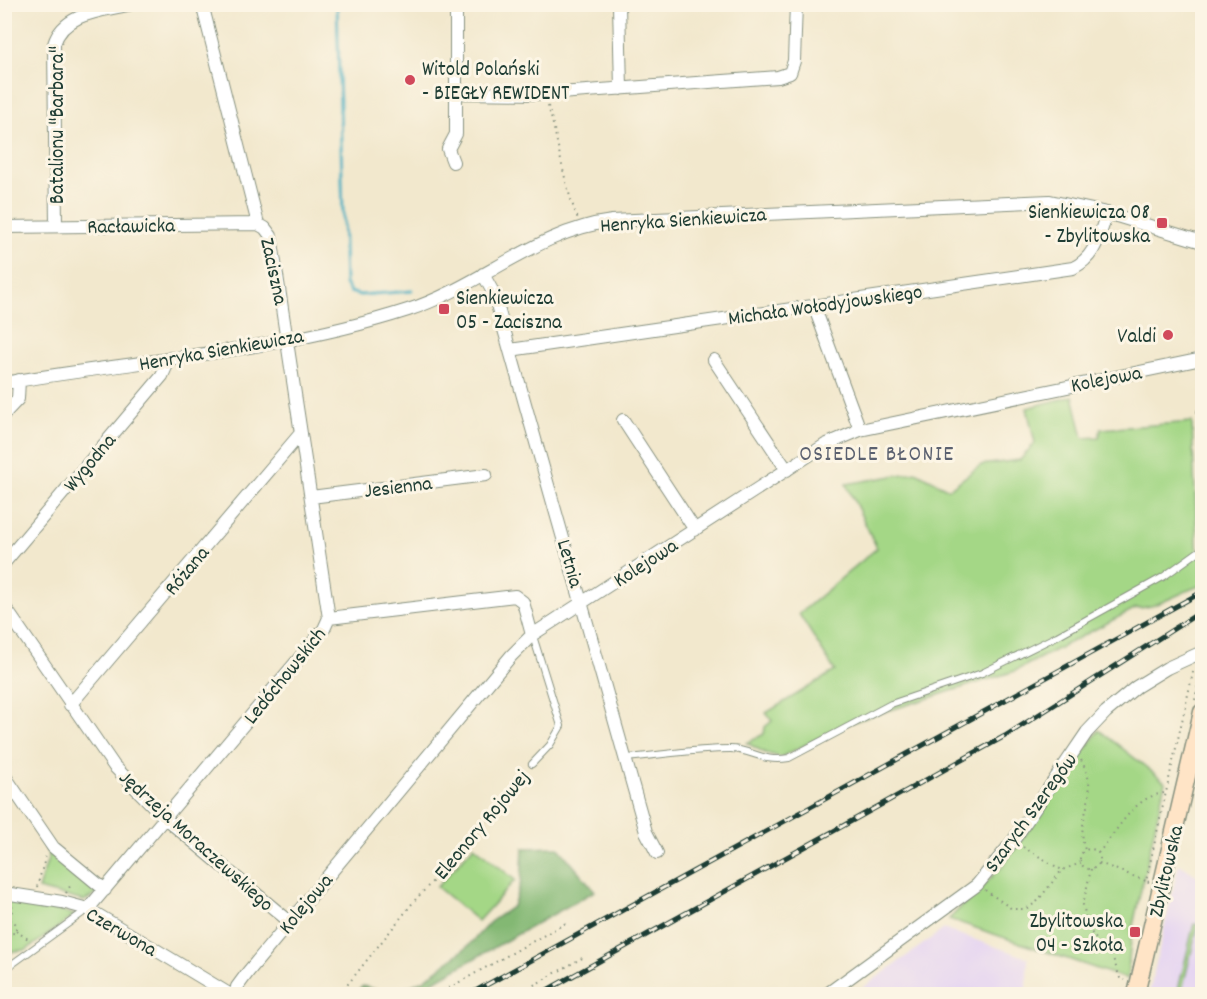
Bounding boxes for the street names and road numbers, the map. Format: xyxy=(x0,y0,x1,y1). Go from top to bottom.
street label: Batalionu "Barbara" xyxy=(44,46,74,204)
street label: Henryka Sienkiewicza xyxy=(599,201,769,243)
street label: Racławicka xyxy=(87,212,176,244)
street label: Zaciszna xyxy=(250,235,294,309)
street label: Michała Wołodyjowskiego xyxy=(726,278,924,335)
street label: Henryka Sienkiewicza xyxy=(137,323,307,381)
street label: Kolejowa xyxy=(1069,359,1146,402)
street label: Wygodna xyxy=(58,427,126,500)
street label: Jesienna xyxy=(363,470,435,508)
street label: Kolejowa xyxy=(608,532,686,597)
street label: Letnia xyxy=(547,536,590,593)
street label: Różana xyxy=(159,540,219,603)
street label: Ledóchowskich xyxy=(238,622,335,732)
street label: Szarych Szeregów xyxy=(979,748,1086,880)
street label: Jędrzeja Moraczewskiego xyxy=(111,764,279,920)
street label: Eleonory Rojowej xyxy=(428,764,538,888)
street label: Zbylitowska xyxy=(1143,822,1193,921)
street label: Kolejowa xyxy=(273,867,343,942)
street label: Czerwona xyxy=(79,901,163,967)

